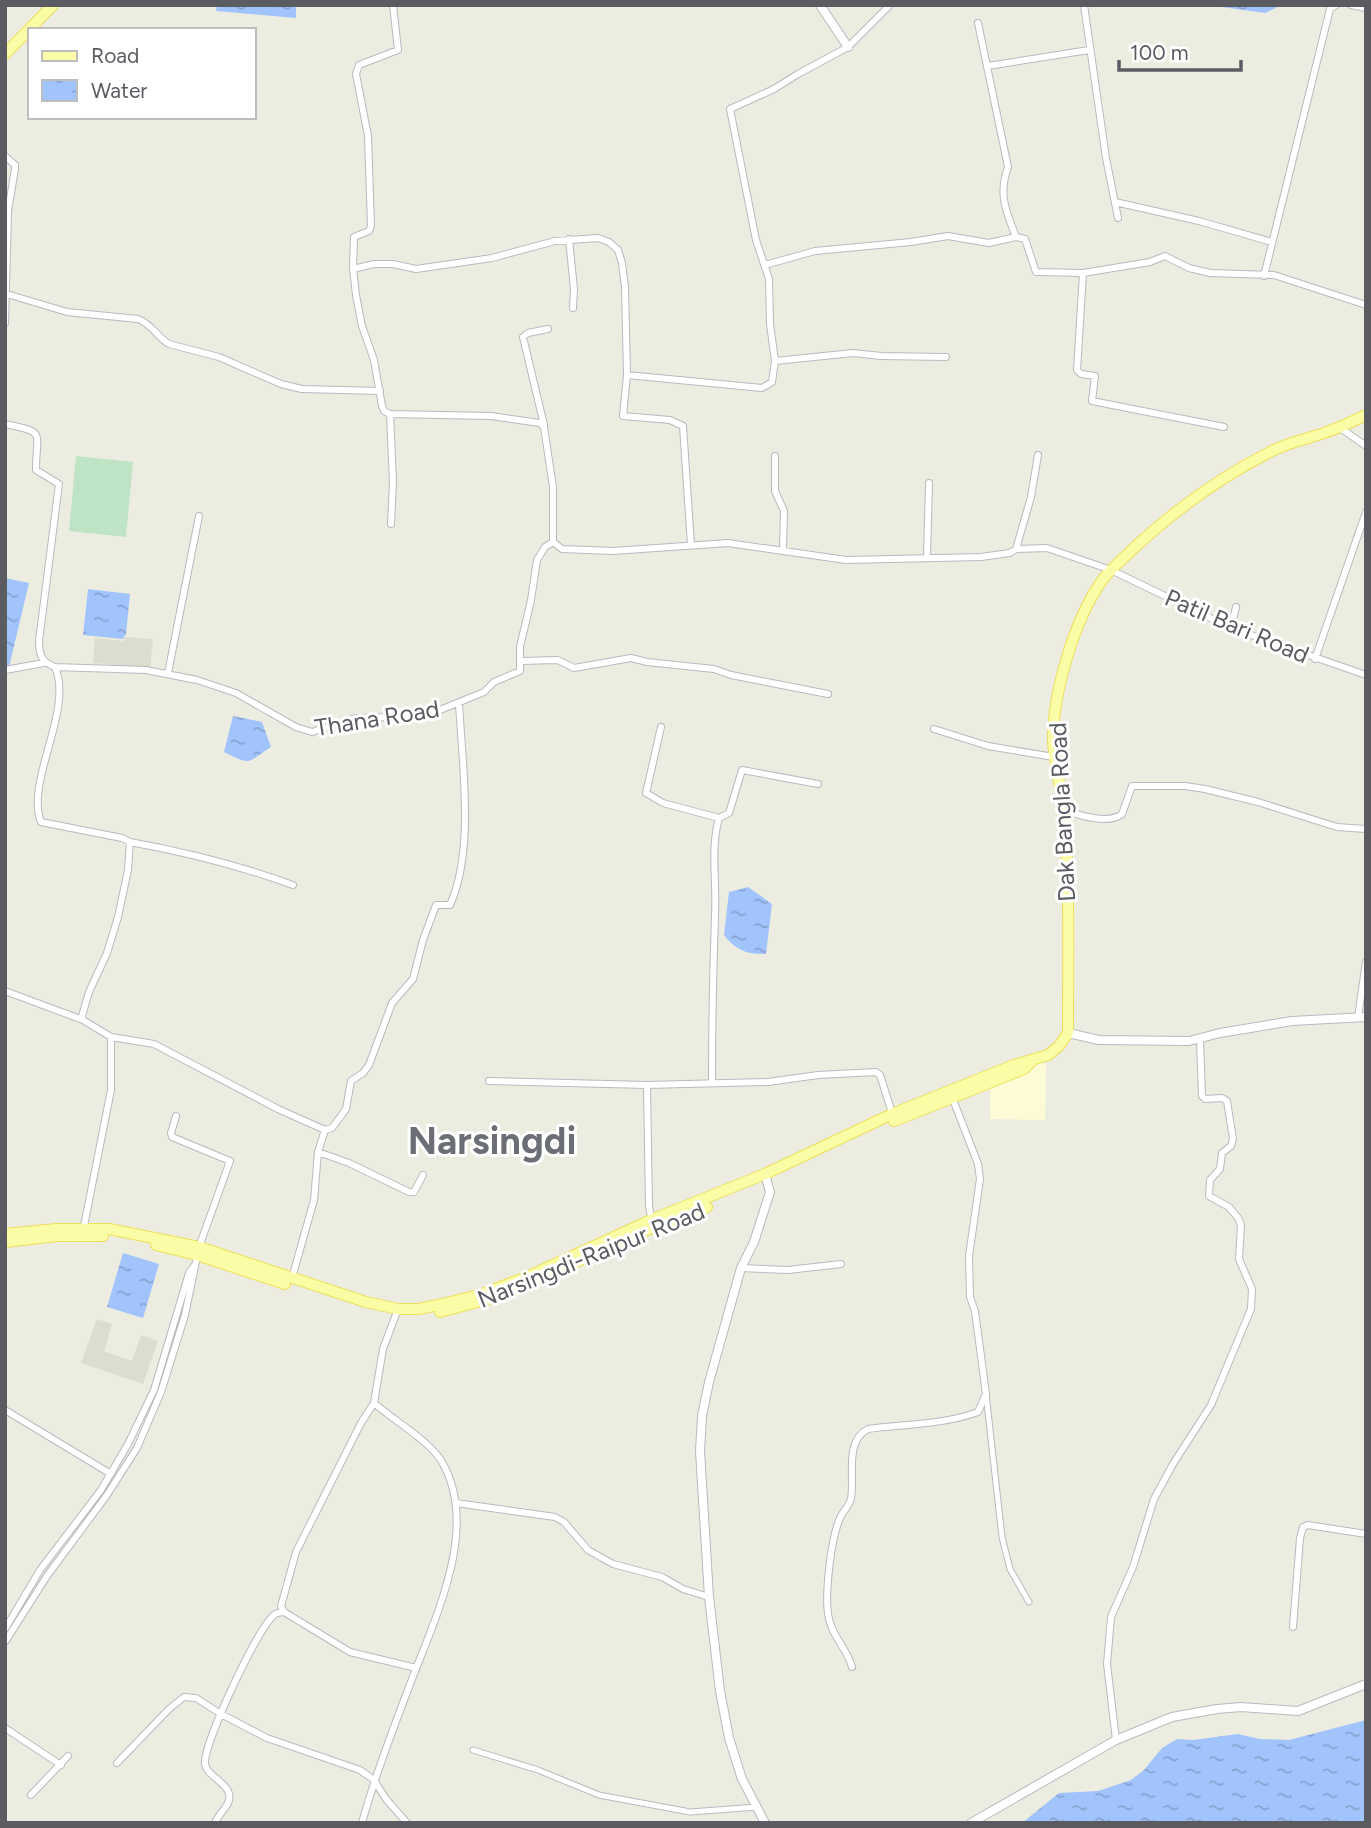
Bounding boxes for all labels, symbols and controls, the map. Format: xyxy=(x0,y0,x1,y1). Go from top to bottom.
legend xyxy=(28,28,256,119)
scale bar xyxy=(1119,28,1242,72)
text: 100 m xyxy=(1130,40,1189,65)
text: Road xyxy=(91,43,139,68)
text: Water xyxy=(91,78,147,103)
street label: Patil Bari Road xyxy=(1161,583,1313,669)
street label: Thana Road xyxy=(313,694,441,742)
street label: Dak Bangla Road xyxy=(1043,722,1081,902)
district label: Narsingdi xyxy=(408,1118,576,1164)
street label: Narsingdi-Raipur Road xyxy=(473,1196,709,1314)

